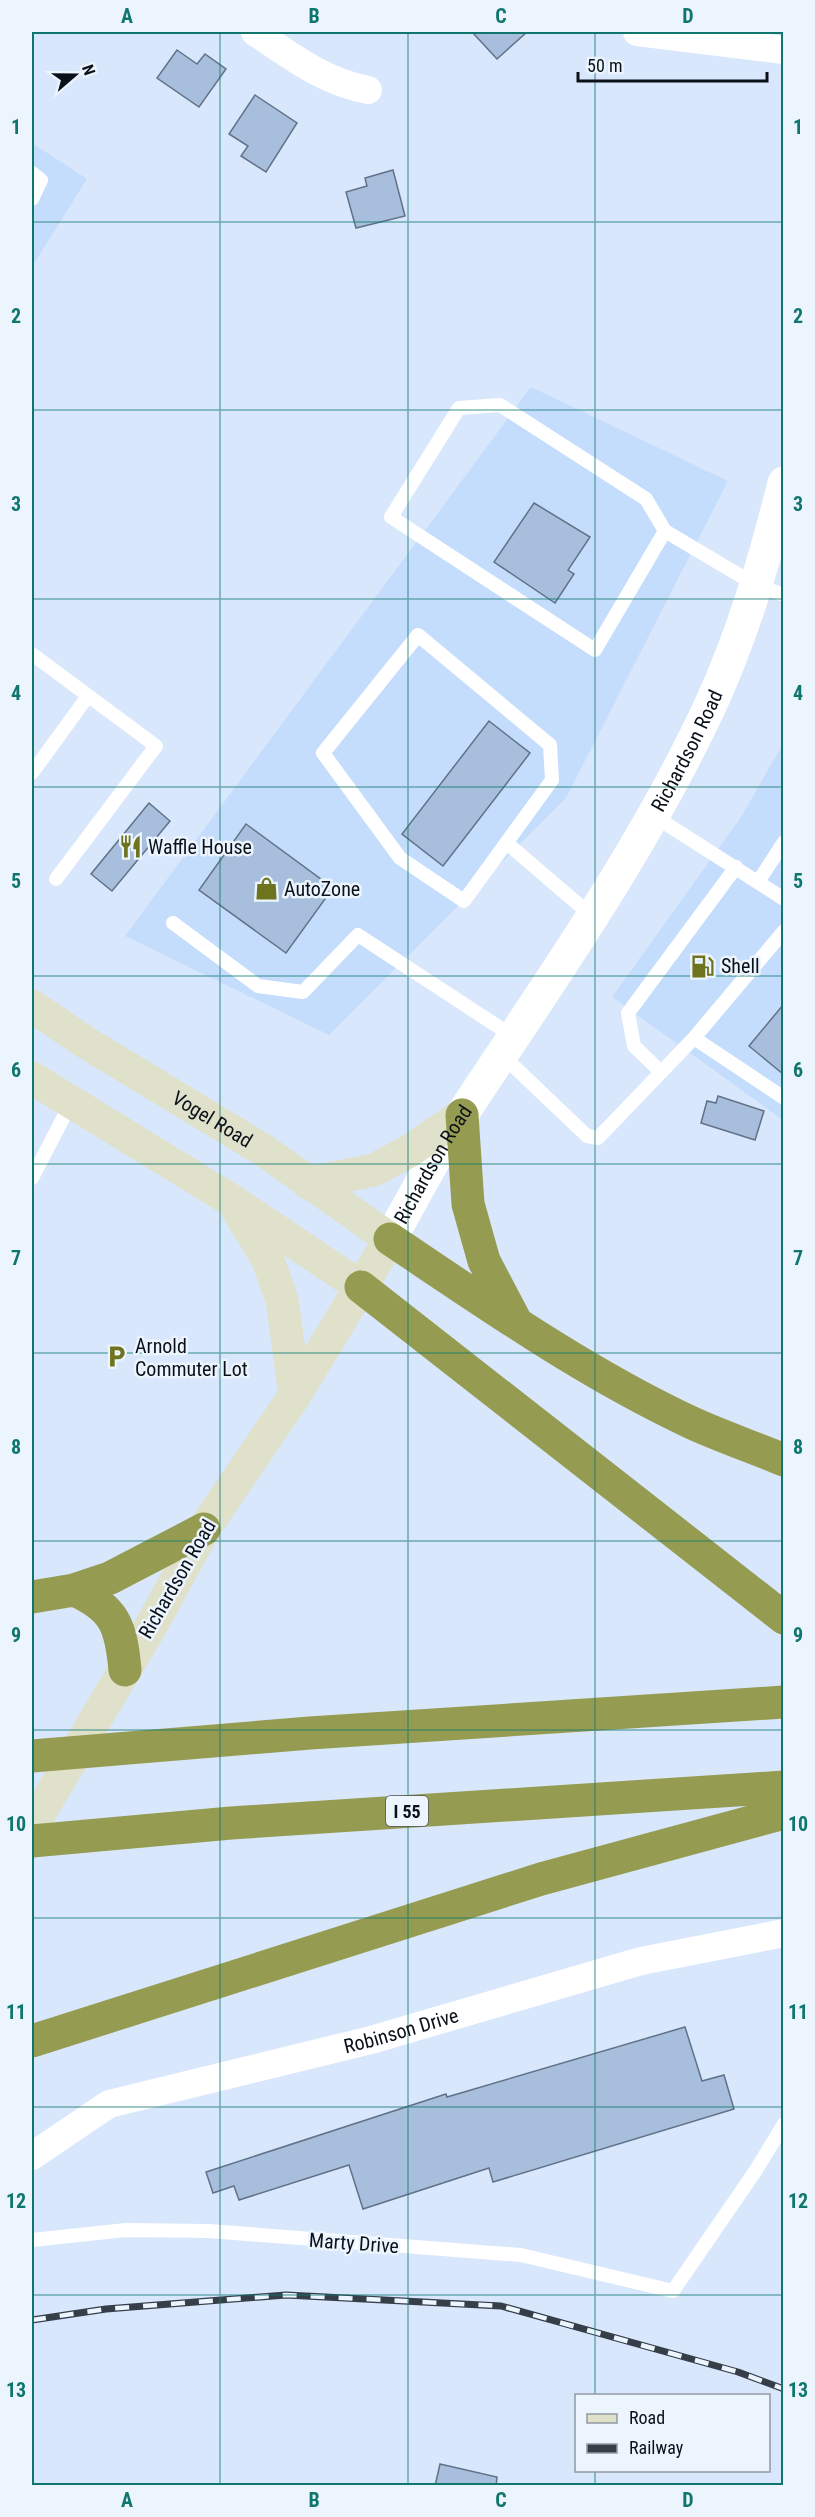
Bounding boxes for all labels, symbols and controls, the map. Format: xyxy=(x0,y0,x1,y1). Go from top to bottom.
text: A xyxy=(121,4,133,28)
text: B xyxy=(308,4,320,28)
text: C xyxy=(495,4,507,28)
text: D xyxy=(682,4,694,28)
north arrow xyxy=(45,45,105,105)
scale bar xyxy=(578,45,767,83)
text: 50 m xyxy=(587,55,622,76)
text: N xyxy=(78,62,99,78)
text: 1 xyxy=(11,115,21,139)
text: 1 xyxy=(793,115,803,139)
text: 2 xyxy=(11,304,21,328)
text: 2 xyxy=(793,304,803,328)
text: 3 xyxy=(11,492,21,516)
text: 3 xyxy=(793,492,803,516)
text: 4 xyxy=(11,681,21,705)
text: 4 xyxy=(793,681,803,705)
street label: Richardson Road xyxy=(646,686,728,816)
restaurant icon: Waffle House xyxy=(117,834,143,860)
place label: Waffle House xyxy=(148,835,252,859)
text: 5 xyxy=(11,869,21,893)
text: 5 xyxy=(793,869,803,893)
shop icon: AutoZone xyxy=(253,876,279,902)
place label: AutoZone xyxy=(284,877,360,901)
fuel station icon: Shell xyxy=(690,953,716,979)
place label: Shell xyxy=(721,954,760,978)
text: 6 xyxy=(11,1058,21,1082)
text: 6 xyxy=(793,1058,803,1082)
street label: Vogel Road xyxy=(168,1086,257,1153)
street label: Richardson Road xyxy=(389,1101,477,1228)
text: 7 xyxy=(11,1246,21,1270)
text: 7 xyxy=(793,1246,803,1270)
place label: Arnold Commuter Lot xyxy=(135,1334,248,1381)
parking icon: Arnold Commuter Lot xyxy=(104,1344,130,1370)
text: 8 xyxy=(11,1435,21,1459)
text: 8 xyxy=(793,1435,803,1459)
street label: Richardson Road xyxy=(133,1515,221,1643)
text: 9 xyxy=(11,1623,21,1647)
text: 9 xyxy=(793,1623,803,1647)
road number: I 55 xyxy=(386,1796,428,1826)
text: 10 xyxy=(6,1812,26,1836)
text: 10 xyxy=(788,1812,808,1836)
text: 11 xyxy=(6,2000,26,2024)
text: 11 xyxy=(788,2000,808,2024)
street label: Robinson Drive xyxy=(341,2003,461,2058)
text: 12 xyxy=(6,2189,26,2213)
text: 12 xyxy=(788,2189,808,2213)
street label: Marty Drive xyxy=(308,2228,400,2258)
text: 13 xyxy=(6,2378,26,2402)
text: 13 xyxy=(788,2378,808,2402)
legend xyxy=(575,2394,770,2472)
text: Road xyxy=(629,2407,665,2428)
text: Railway xyxy=(629,2437,684,2458)
text: A xyxy=(121,2488,133,2512)
text: B xyxy=(308,2488,320,2512)
text: C xyxy=(495,2488,507,2512)
text: D xyxy=(682,2488,694,2512)

